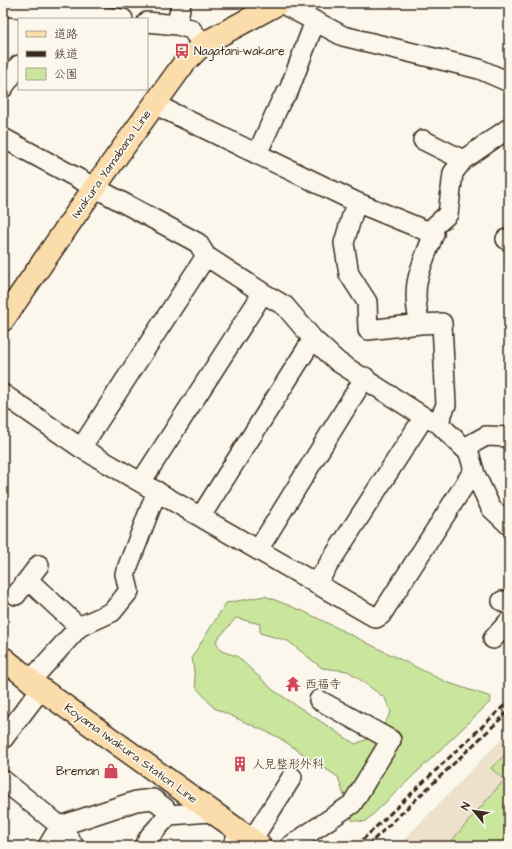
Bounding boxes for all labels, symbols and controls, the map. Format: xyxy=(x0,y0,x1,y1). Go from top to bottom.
legend xyxy=(18,18,148,90)
text: 道路 xyxy=(54,26,78,43)
bus stop icon: Nagatani-wakare xyxy=(173,42,191,60)
place label: Nagatani-wakare xyxy=(194,43,285,61)
text: 鉄道 xyxy=(54,46,78,63)
text: 公園 xyxy=(54,66,78,83)
street label: Iwakura Yamabana Line xyxy=(67,106,156,222)
temple icon: 西福寺 xyxy=(284,675,302,693)
place label: 西福寺 xyxy=(305,676,341,693)
street label: Koyama Iwakura Station Line xyxy=(60,699,201,809)
building icon: 人見整形外科 xyxy=(231,755,249,773)
place label: 人見整形外科 xyxy=(252,756,324,773)
shop icon: Breman xyxy=(102,762,120,780)
place label: Breman xyxy=(56,763,99,780)
north arrow xyxy=(454,791,494,831)
text: N xyxy=(457,800,474,813)

